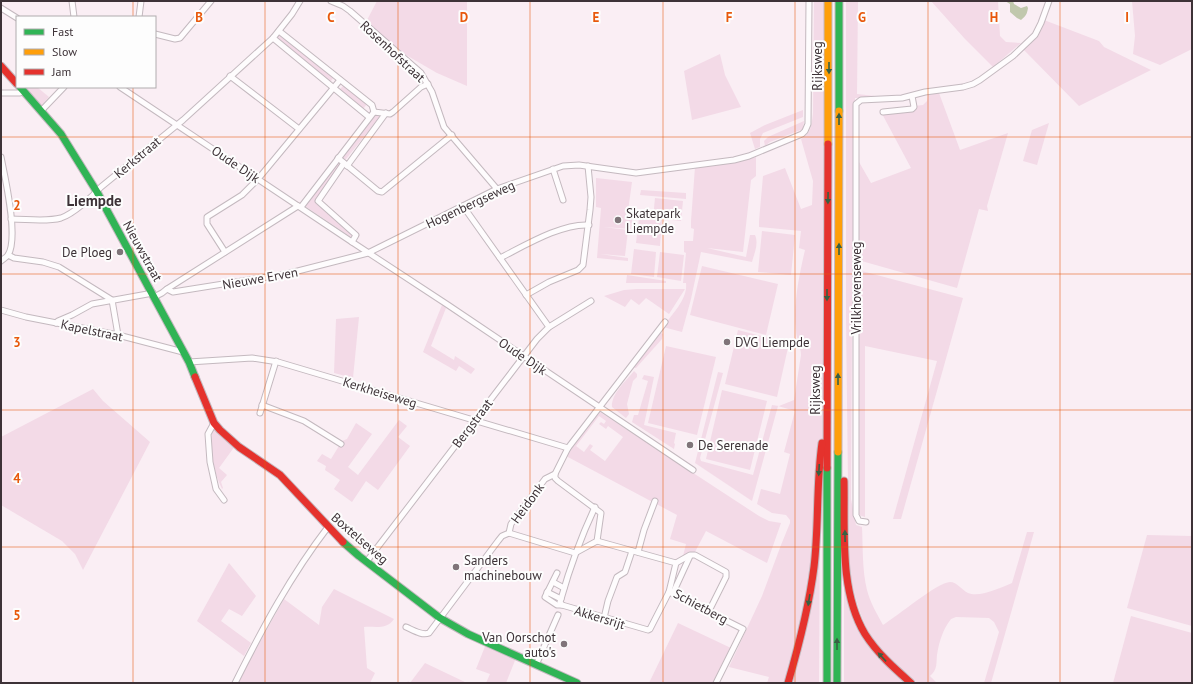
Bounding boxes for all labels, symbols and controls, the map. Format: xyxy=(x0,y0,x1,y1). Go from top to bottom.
text: B xyxy=(195,9,203,26)
text: C xyxy=(327,9,335,26)
text: D xyxy=(460,9,468,26)
text: E xyxy=(593,9,600,26)
text: F xyxy=(726,9,733,26)
text: G xyxy=(858,9,866,26)
text: H xyxy=(990,9,998,26)
text: I xyxy=(1125,9,1129,26)
legend xyxy=(16,16,156,88)
street label: Rosenhofstraat xyxy=(357,17,429,86)
text: Fast xyxy=(52,24,73,39)
street label: Rijksweg xyxy=(809,41,826,91)
text: Slow xyxy=(52,44,77,59)
one-way arrow xyxy=(826,62,832,75)
text: Jam xyxy=(51,64,71,79)
one-way arrow xyxy=(836,112,842,125)
street label: Kerkstraat xyxy=(110,132,165,182)
street label: Oude Dijk xyxy=(208,142,264,187)
street label: Hogenbergseweg xyxy=(423,176,517,232)
district label: Liempde xyxy=(66,191,122,210)
one-way arrow xyxy=(825,192,831,205)
text: 2 xyxy=(13,197,21,214)
place label: Skatepark Liempde xyxy=(626,205,681,237)
marker: Skatepark Liempde xyxy=(613,215,623,225)
street label: Nieuwstraat xyxy=(119,218,167,285)
street label: Vrilkhovenseweg xyxy=(848,241,865,336)
one-way arrow xyxy=(836,242,842,255)
place label: De Ploeg xyxy=(62,244,112,261)
marker: De Ploeg xyxy=(115,247,125,257)
street label: Nieuwe Erven xyxy=(221,263,299,294)
one-way arrow xyxy=(824,289,830,302)
street label: Kapelstraat xyxy=(59,316,125,345)
text: 3 xyxy=(13,334,21,351)
street label: Oude Dijk xyxy=(495,334,551,379)
place label: DVG Liempde xyxy=(735,334,810,351)
marker: DVG Liempde xyxy=(722,337,732,347)
street label: Rijksweg xyxy=(807,365,824,415)
one-way arrow xyxy=(835,372,841,385)
street label: Kerkheiseweg xyxy=(341,373,419,412)
street label: Bergstraat xyxy=(448,395,497,451)
place label: De Serenade xyxy=(698,437,768,454)
marker: De Serenade xyxy=(685,440,695,450)
one-way arrow xyxy=(816,464,822,477)
text: 4 xyxy=(13,470,21,487)
street label: Heidonk xyxy=(507,479,548,527)
street label: Boxtelseweg xyxy=(328,509,392,568)
one-way arrow xyxy=(842,530,849,542)
place label: Sanders machinebouw xyxy=(464,552,542,584)
marker: Sanders machinebouw xyxy=(451,562,461,572)
street label: Schietberg xyxy=(671,585,731,628)
one-way arrow xyxy=(805,594,811,606)
street label: Akkersrijt xyxy=(572,602,628,633)
text: 5 xyxy=(13,607,21,624)
place label: Van Oorschot auto's xyxy=(481,629,557,661)
one-way arrow xyxy=(834,637,840,650)
marker: Van Oorschot auto's xyxy=(559,639,569,649)
one-way arrow xyxy=(878,652,887,662)

